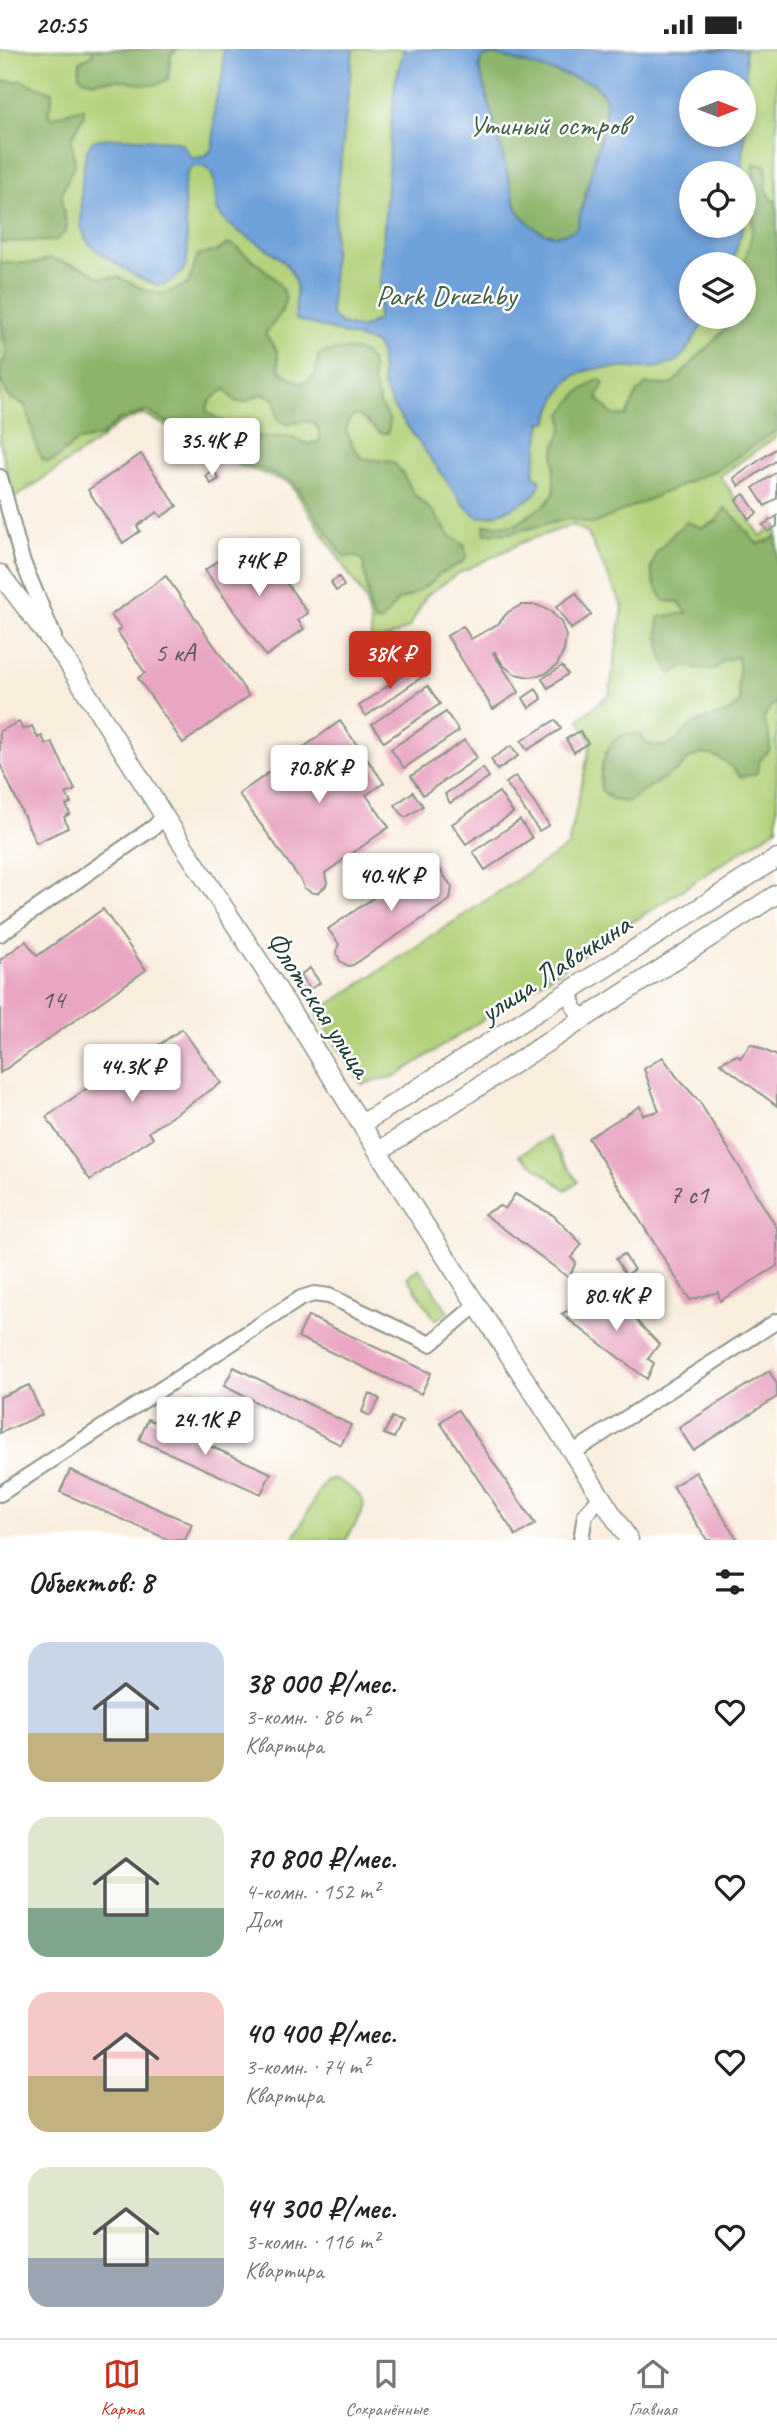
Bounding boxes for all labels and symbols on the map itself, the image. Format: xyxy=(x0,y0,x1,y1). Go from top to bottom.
north arrow xyxy=(679,70,756,147)
park label: Утиный остров xyxy=(469,106,634,144)
park label: Park Druzhby xyxy=(376,276,519,314)
pin: 35.4K ₽ xyxy=(147,419,277,478)
pin: 74K ₽ xyxy=(210,539,308,598)
pin: 38K ₽ xyxy=(341,631,439,691)
house number: 5 кА xyxy=(155,636,197,669)
pin: 70.8K ₽ xyxy=(254,745,384,805)
pin: 40.4K ₽ xyxy=(326,853,456,913)
street label: улица Лавочкина xyxy=(470,904,639,1032)
street label: Флотская улица xyxy=(258,924,382,1087)
house number: 14 xyxy=(41,983,67,1016)
pin: 44.3K ₽ xyxy=(67,1045,197,1104)
house number: 7 с1 xyxy=(670,1178,710,1211)
pin: 80.4K ₽ xyxy=(551,1273,681,1333)
pin: 24.1K ₽ xyxy=(140,1397,270,1457)

